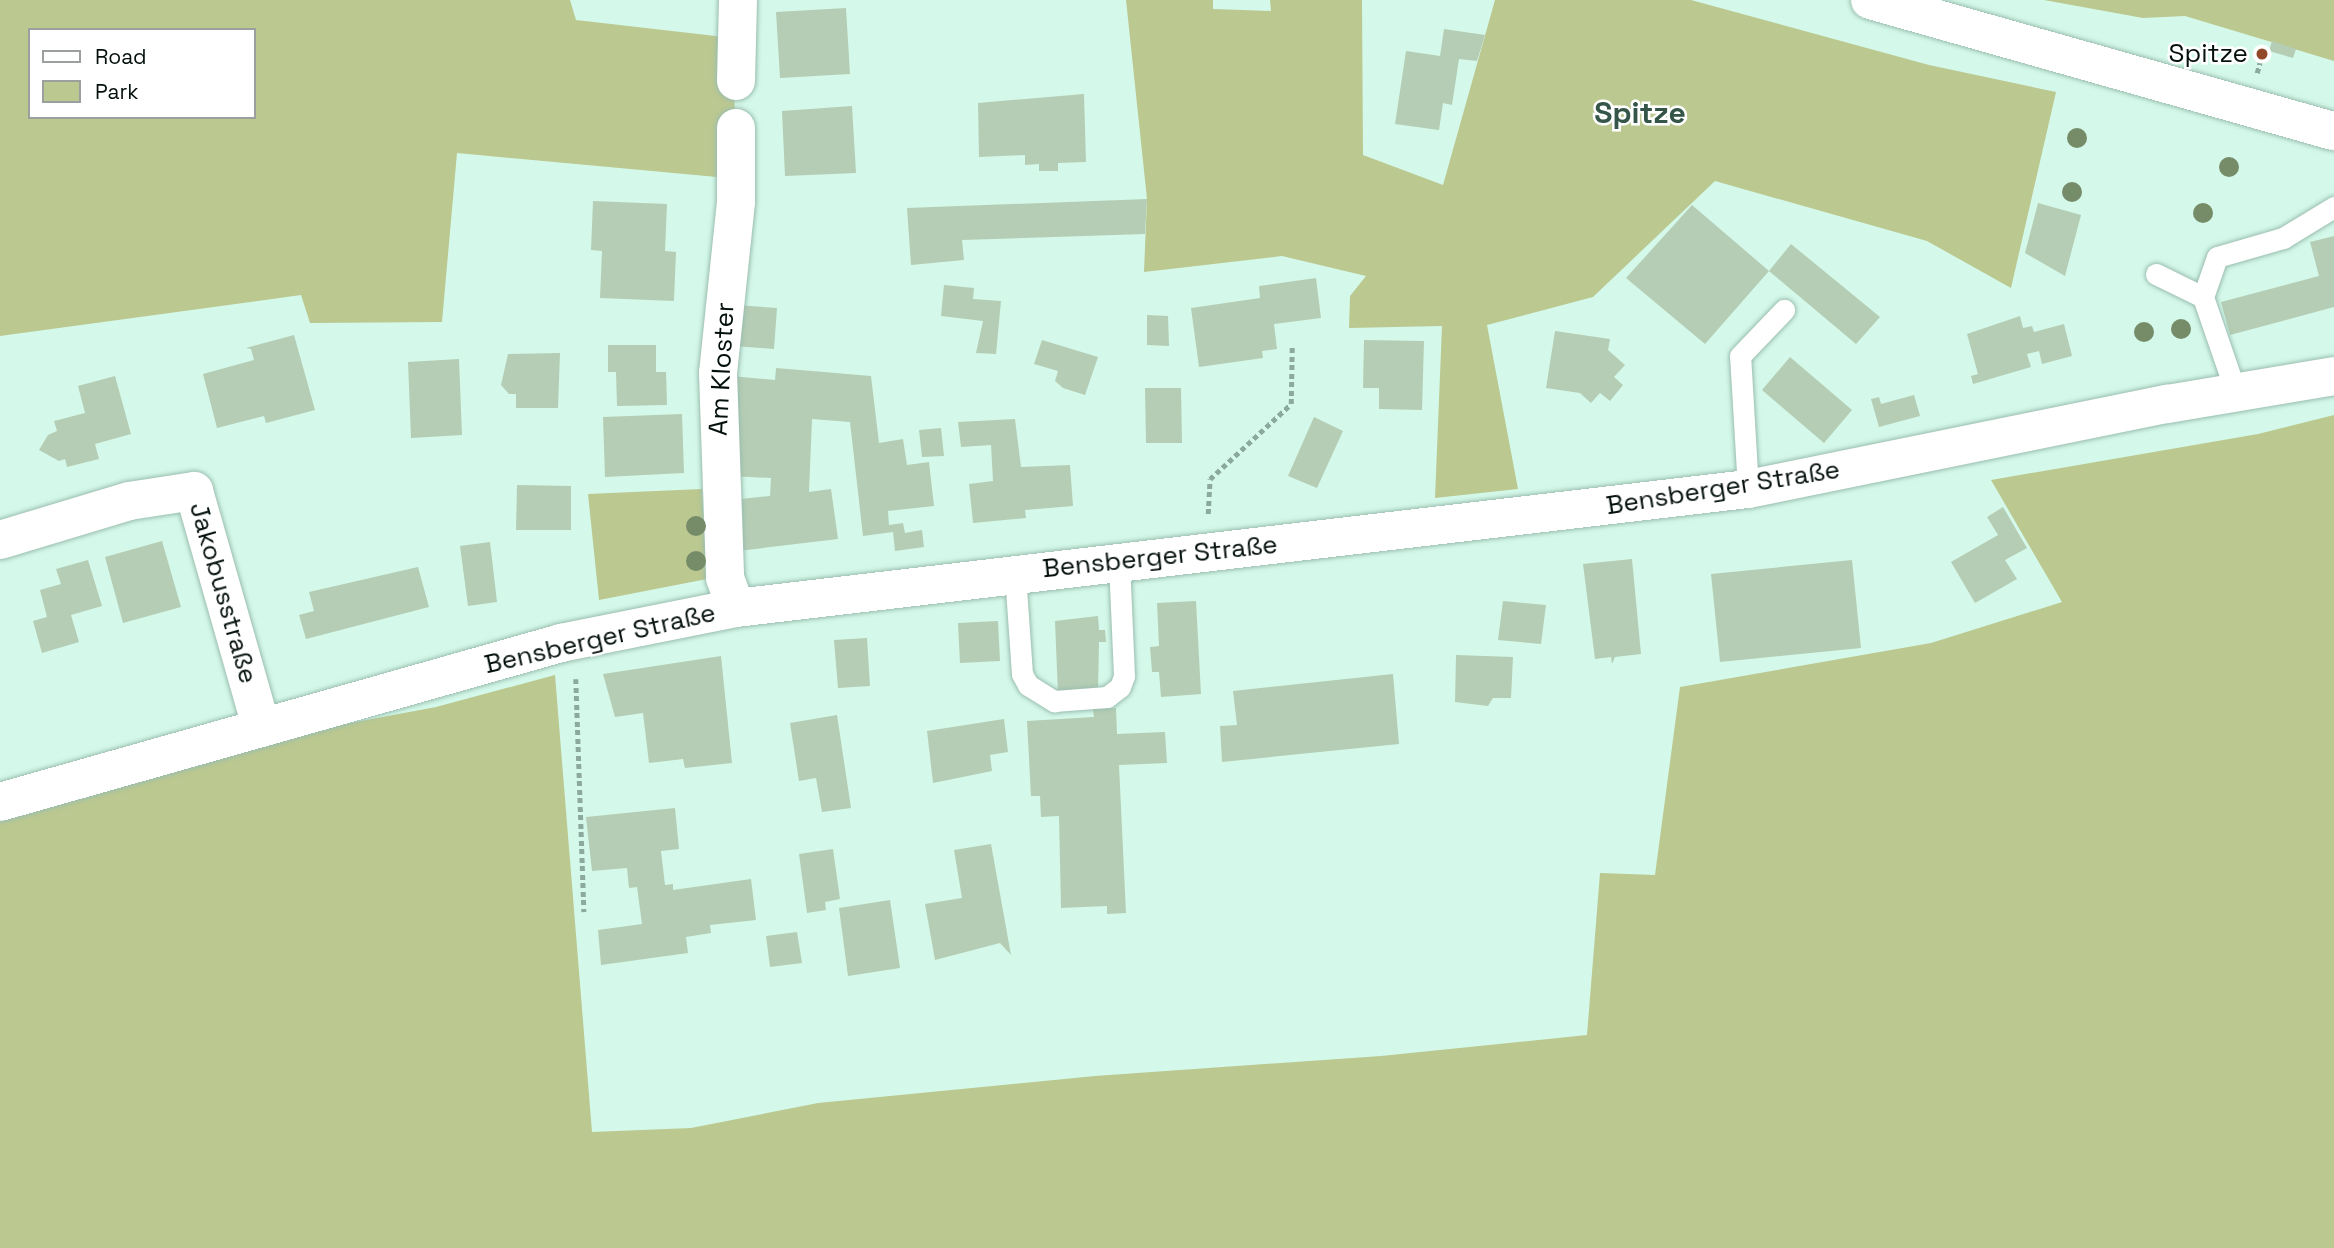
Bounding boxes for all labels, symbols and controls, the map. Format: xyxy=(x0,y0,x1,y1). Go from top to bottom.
legend xyxy=(28,28,256,119)
place label: Spitze xyxy=(2169,38,2248,70)
text: Road xyxy=(95,43,147,70)
marker: Spitze xyxy=(2254,46,2270,62)
text: Park xyxy=(95,78,139,105)
district label: Spitze xyxy=(1594,95,1686,131)
street label: Am Kloster xyxy=(703,301,741,437)
street label: Bensberger Straße xyxy=(1604,454,1842,522)
street label: Jakobusstraße xyxy=(182,499,264,687)
street label: Bensberger Straße xyxy=(1041,529,1279,585)
street label: Bensberger Straße xyxy=(481,597,719,681)

